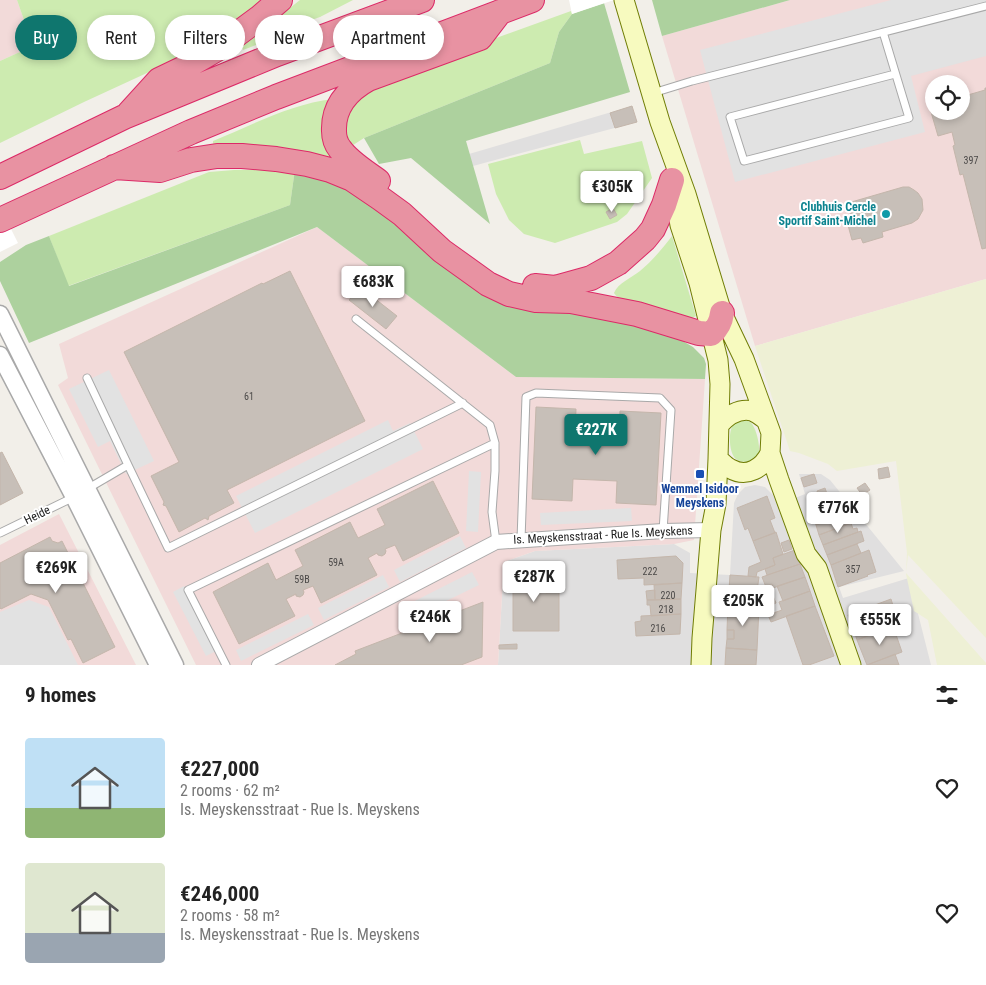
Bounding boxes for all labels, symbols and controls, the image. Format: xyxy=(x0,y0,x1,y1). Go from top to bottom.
chip: Buy xyxy=(15,15,77,60)
chip: Rent xyxy=(87,15,155,60)
chip: Filters xyxy=(165,15,245,60)
chip: New xyxy=(255,15,323,60)
chip: Apartment xyxy=(333,15,444,60)
map controls xyxy=(925,75,970,120)
button: locate xyxy=(925,75,970,120)
house number: 397 xyxy=(964,155,978,166)
pin: €305K xyxy=(577,170,647,213)
text: €305K xyxy=(591,177,633,196)
place label: Clubhuis Cercle Sportif Saint-Michel xyxy=(779,200,876,228)
marker: Clubhuis Cercle Sportif Saint-Michel xyxy=(880,208,892,220)
pin: €683K xyxy=(338,266,408,308)
text: €683K xyxy=(352,272,394,291)
house number: 61 xyxy=(244,391,254,402)
pin: €227K xyxy=(561,414,631,456)
text: €227K xyxy=(575,420,617,439)
marker: Wemmel Isidoor Meyskens xyxy=(694,468,706,480)
place label: Wemmel Isidoor Meyskens xyxy=(661,482,739,510)
pin: €776K xyxy=(803,492,873,534)
text: €776K xyxy=(817,498,859,517)
street label: Heide xyxy=(22,503,53,527)
street label: Is. Meyskensstraat - Rue Is. Meyskens xyxy=(513,523,693,547)
pin: €269K xyxy=(21,552,91,594)
house number: 59A xyxy=(328,557,344,568)
text: €269K xyxy=(35,558,77,577)
pin: €287K xyxy=(499,560,569,603)
house number: 357 xyxy=(846,564,860,575)
house number: 222 xyxy=(643,566,657,577)
text: €287K xyxy=(513,567,555,586)
house number: 59B xyxy=(294,574,310,585)
pin: €205K xyxy=(708,584,778,627)
house number: 220 xyxy=(661,590,675,601)
text: €205K xyxy=(722,591,764,610)
pin: €246K xyxy=(395,600,465,643)
house number: 218 xyxy=(659,604,673,615)
pin: €555K xyxy=(845,604,915,646)
text: €246K xyxy=(409,607,451,626)
text: €555K xyxy=(859,610,901,629)
house number: 216 xyxy=(651,623,665,634)
icon: filters xyxy=(933,681,961,709)
text: 9 homes xyxy=(25,683,96,707)
text: €227,000 xyxy=(180,757,259,781)
icon: home xyxy=(65,758,125,818)
icon: heart xyxy=(933,774,961,802)
text: 2 rooms · 62 m² xyxy=(180,781,280,800)
text: Is. Meyskensstraat - Rue Is. Meyskens xyxy=(180,800,420,819)
text: €246,000 xyxy=(180,882,259,906)
icon: home xyxy=(65,883,125,943)
icon: heart xyxy=(933,899,961,927)
text: 2 rooms · 58 m² xyxy=(180,906,280,925)
text: Is. Meyskensstraat - Rue Is. Meyskens xyxy=(180,925,420,944)

